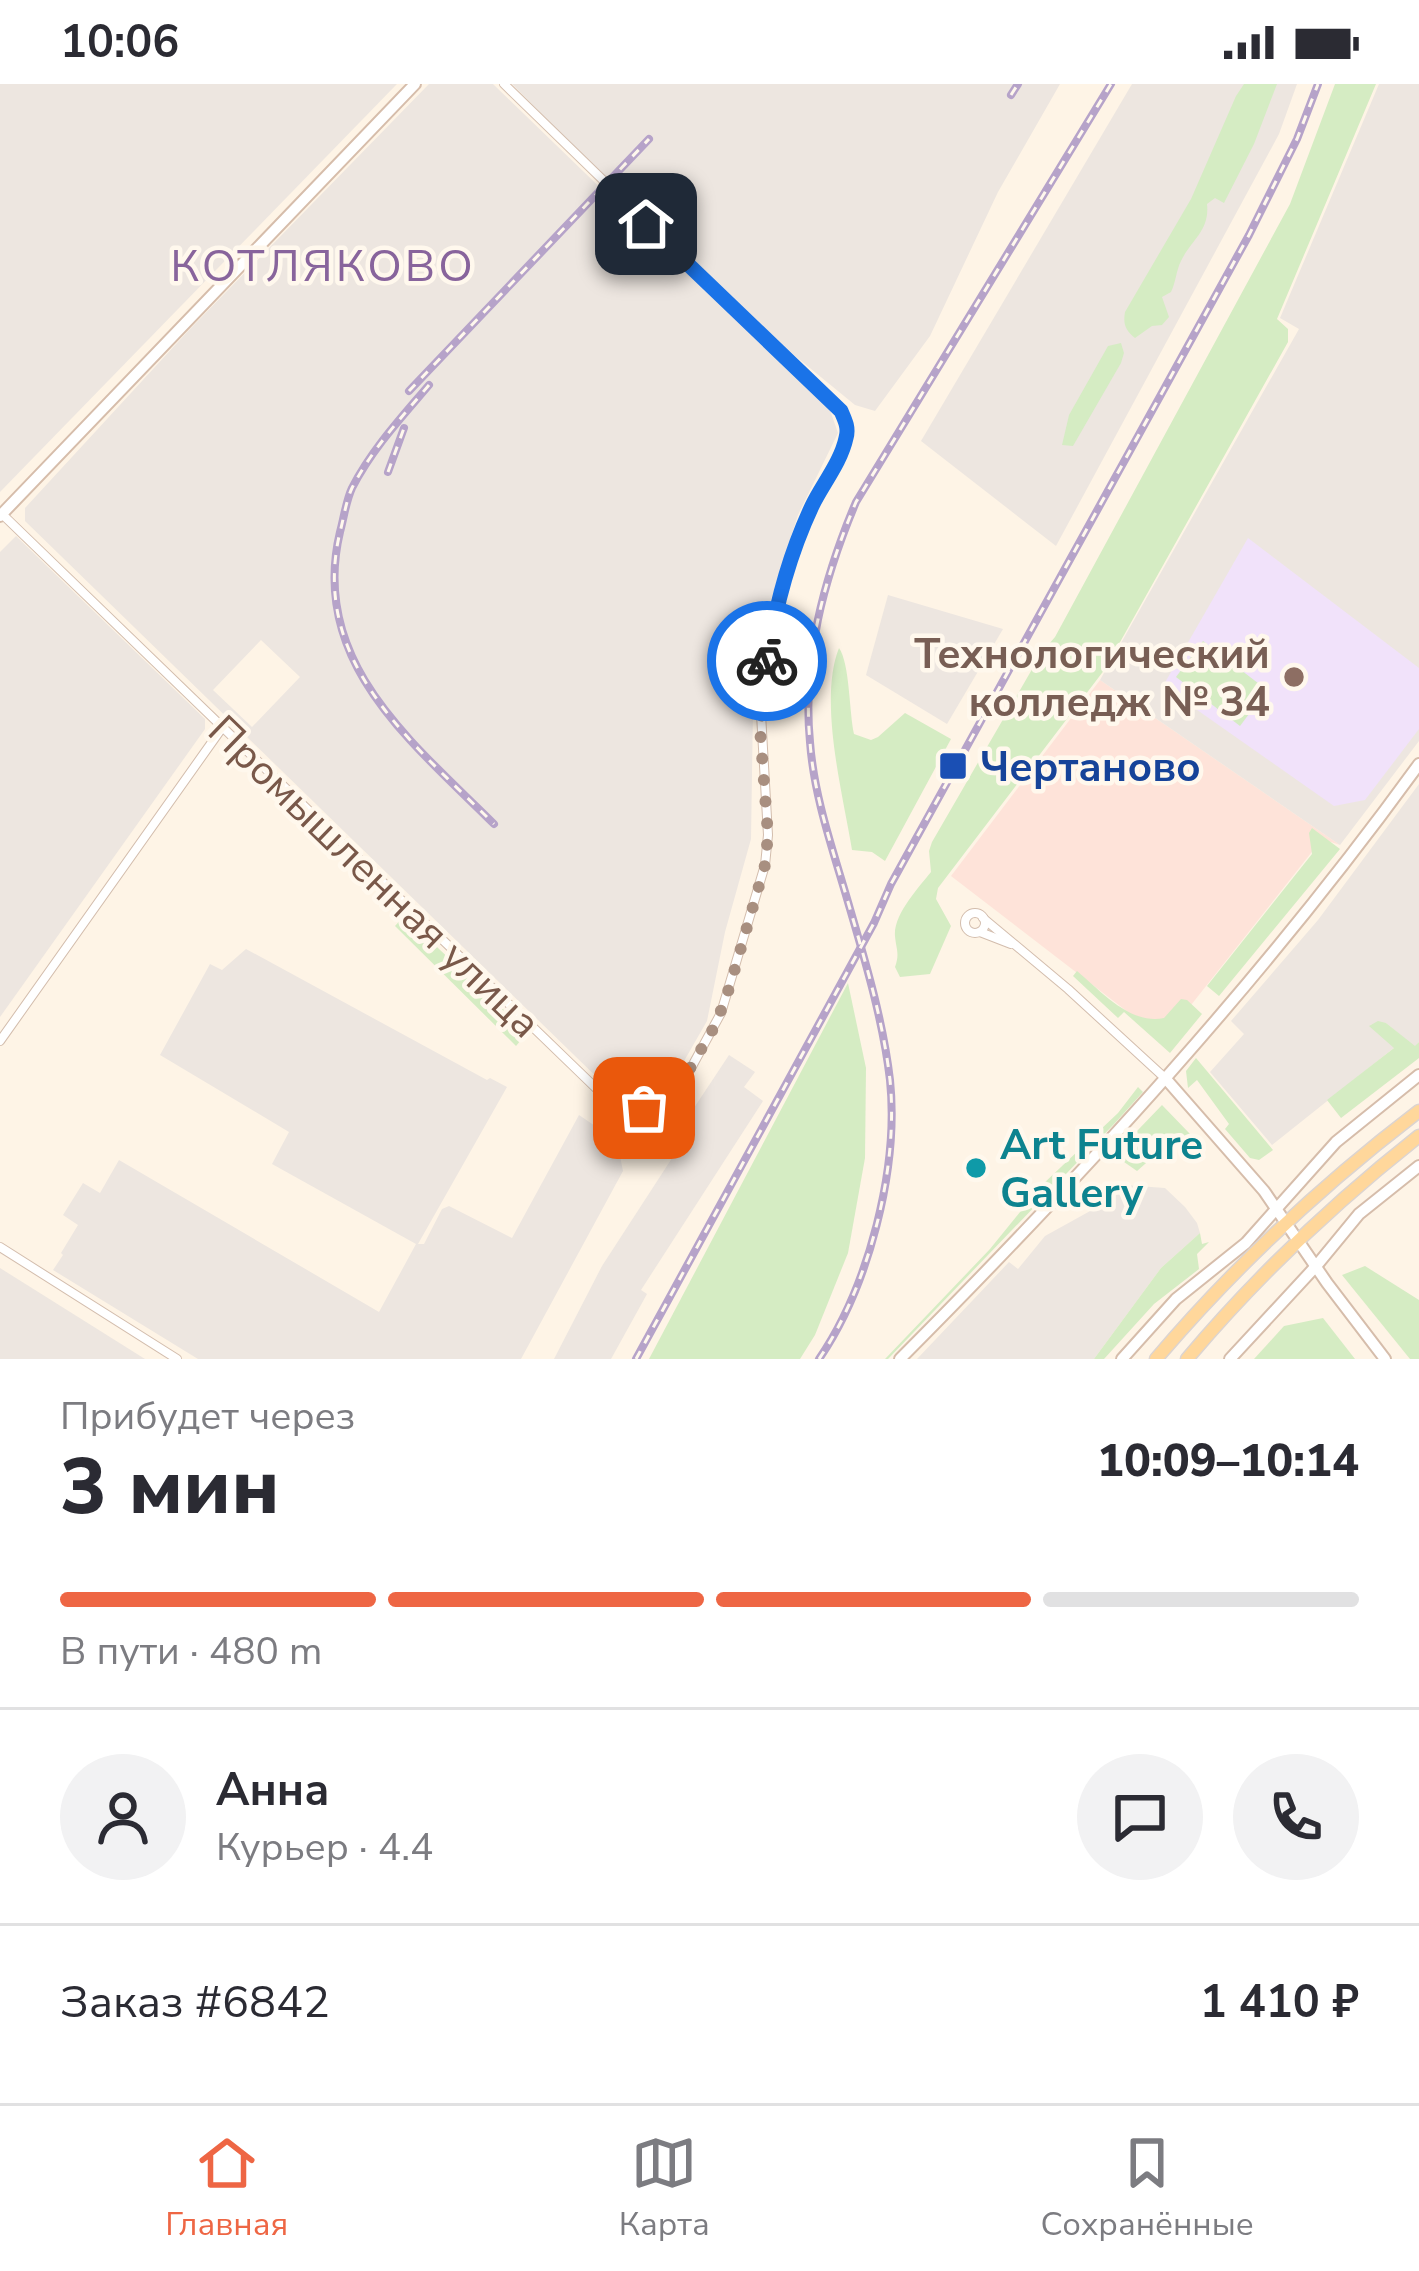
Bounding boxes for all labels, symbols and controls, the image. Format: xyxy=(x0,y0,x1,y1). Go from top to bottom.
text: 10:06 xyxy=(60,12,179,73)
pin xyxy=(595,173,697,275)
icon: home xyxy=(613,191,679,257)
district label: КОТЛЯКОВО xyxy=(170,236,476,297)
courier xyxy=(707,601,827,721)
place label: Технологический колледж № 34 xyxy=(914,626,1270,731)
icon: bike xyxy=(734,628,800,694)
marker: Технологический колледж № 34 xyxy=(1281,664,1307,690)
street label: Промышленная улица xyxy=(195,703,553,1051)
place label: Чертаново xyxy=(980,739,1201,796)
marker: Чертаново xyxy=(937,750,969,782)
pin xyxy=(593,1057,695,1159)
icon: bag xyxy=(611,1075,677,1141)
place label: Art Future Gallery xyxy=(1000,1117,1203,1222)
marker: Art Future Gallery xyxy=(963,1155,989,1181)
text: Прибудет через xyxy=(60,1390,355,1443)
text: 10:09–10:14 xyxy=(1097,1431,1359,1492)
text: 3 мин xyxy=(60,1434,280,1541)
text: В пути · 480 m xyxy=(60,1625,322,1678)
button: person xyxy=(60,1754,186,1880)
button: chat xyxy=(1077,1754,1203,1880)
button: phone xyxy=(1233,1754,1359,1880)
text: Анна xyxy=(216,1760,329,1821)
text: Курьер · 4.4 xyxy=(216,1821,433,1874)
text: Заказ #6842 xyxy=(60,1972,330,2033)
text: 1 410 ₽ xyxy=(1200,1972,1359,2033)
tab: Главная xyxy=(165,2130,288,2247)
tab: Карта xyxy=(619,2130,710,2247)
tab: Сохранённые xyxy=(1040,2130,1254,2247)

